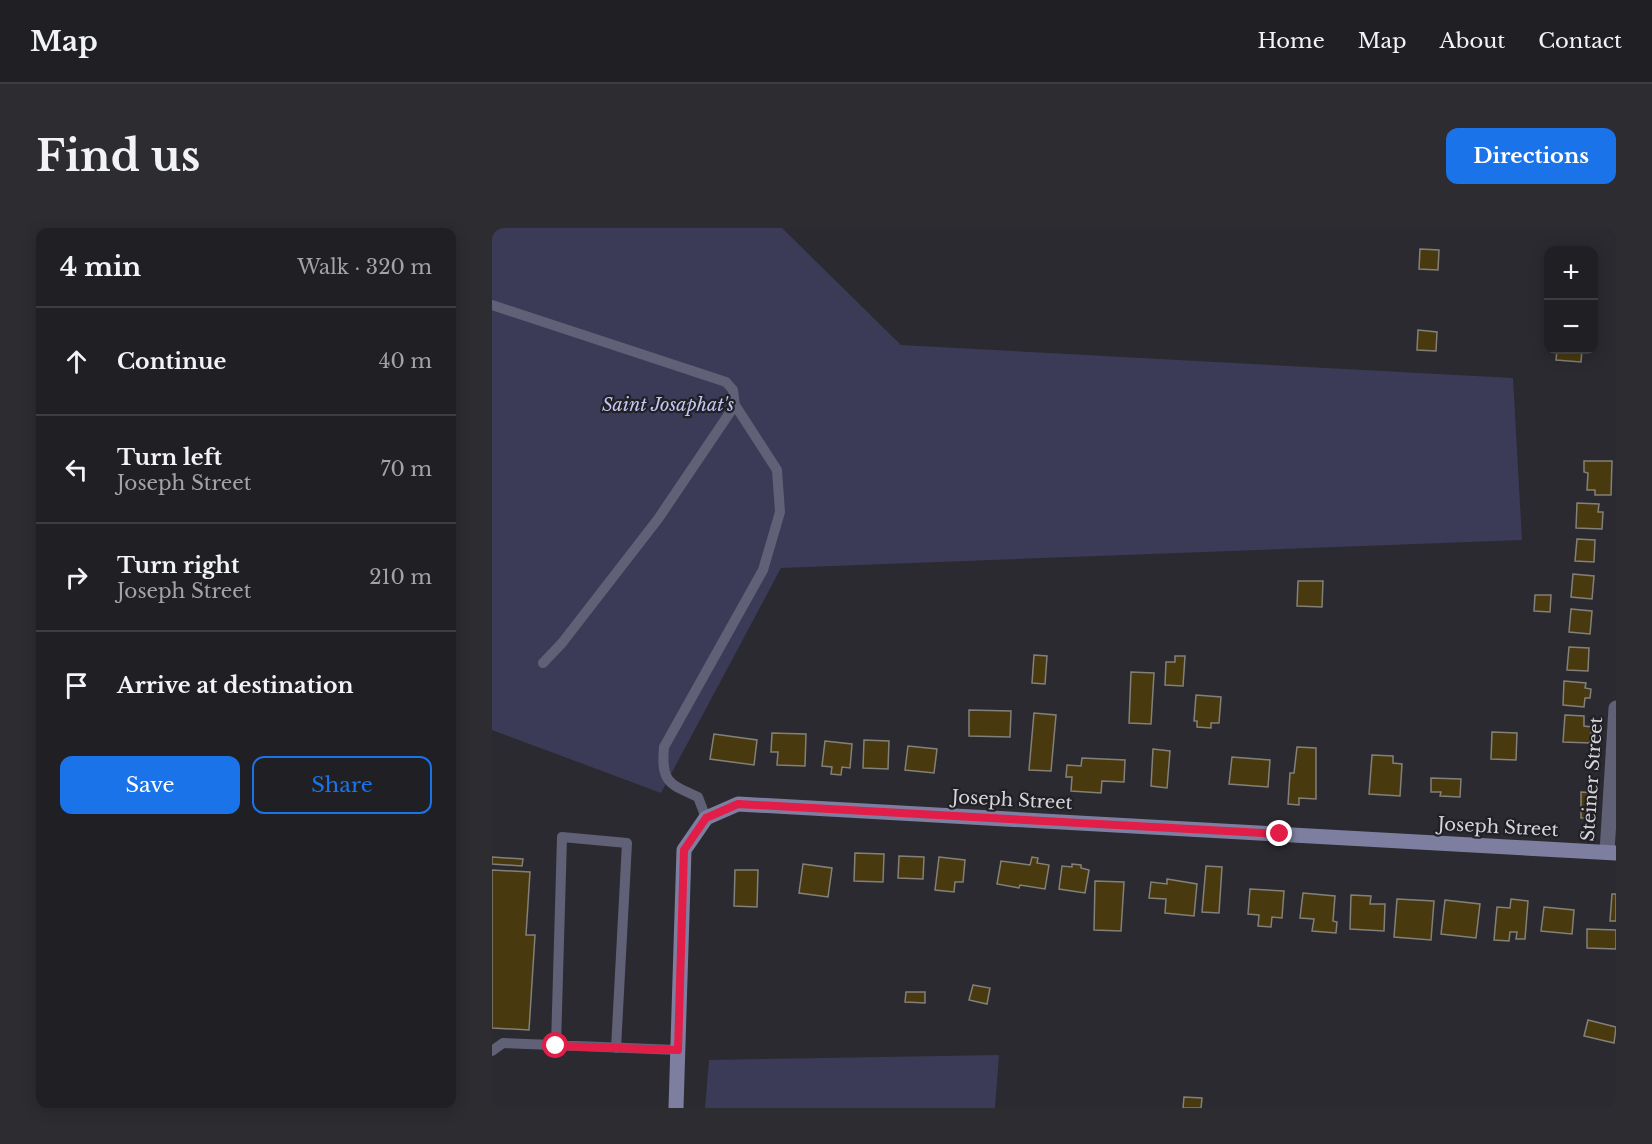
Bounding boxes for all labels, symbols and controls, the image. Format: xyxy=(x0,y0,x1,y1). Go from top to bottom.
text: Map xyxy=(30,24,98,59)
text: Home xyxy=(1258,28,1325,54)
text: Map xyxy=(1358,28,1406,54)
text: About xyxy=(1439,28,1505,54)
text: Contact xyxy=(1538,28,1622,54)
button: Directions xyxy=(1446,128,1616,184)
text: Find us xyxy=(36,130,200,182)
map controls xyxy=(1544,246,1598,354)
button: + xyxy=(1544,246,1598,300)
text: 4 min xyxy=(60,251,141,283)
text: Walk · 320 m xyxy=(297,255,432,279)
button: − xyxy=(1544,300,1598,354)
icon: ahead xyxy=(60,345,93,378)
text: Continue xyxy=(117,348,226,375)
text: 40 m xyxy=(379,349,432,373)
park label: Saint Josaphat's xyxy=(602,394,734,416)
text: Turn left xyxy=(117,444,222,471)
icon: left xyxy=(60,453,93,486)
text: 70 m xyxy=(380,457,432,481)
text: Joseph Street xyxy=(117,471,251,495)
text: Turn right xyxy=(117,552,239,579)
icon: right xyxy=(60,561,93,594)
text: 210 m xyxy=(369,565,432,589)
text: Joseph Street xyxy=(117,579,251,603)
icon: arrive xyxy=(60,669,93,702)
text: Arrive at destination xyxy=(117,672,354,699)
street label: Steiner Street xyxy=(1577,716,1607,842)
button: Save xyxy=(60,756,240,814)
button: Share xyxy=(252,756,432,814)
street label: Joseph Street xyxy=(949,786,1073,814)
street label: Joseph Street xyxy=(1435,813,1559,841)
route end xyxy=(1266,820,1292,846)
route start xyxy=(542,1032,568,1058)

